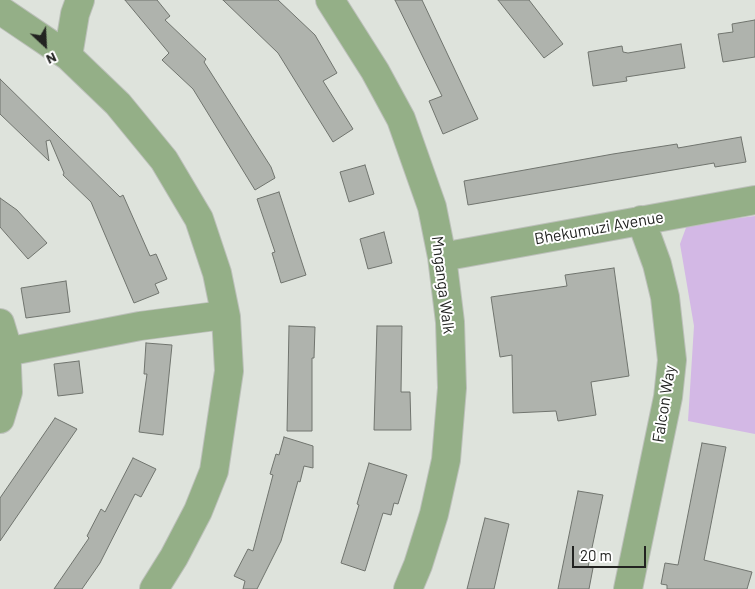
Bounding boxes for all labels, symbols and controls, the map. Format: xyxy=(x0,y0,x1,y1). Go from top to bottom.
north arrow xyxy=(20,20,70,70)
text: N xyxy=(44,49,59,69)
street label: Bhekumuzi Avenue xyxy=(533,207,665,249)
street label: Mnganga Walk xyxy=(427,235,459,335)
street label: Falcon Way xyxy=(648,364,680,444)
scale bar xyxy=(575,536,649,568)
text: 20 m xyxy=(580,546,612,564)

